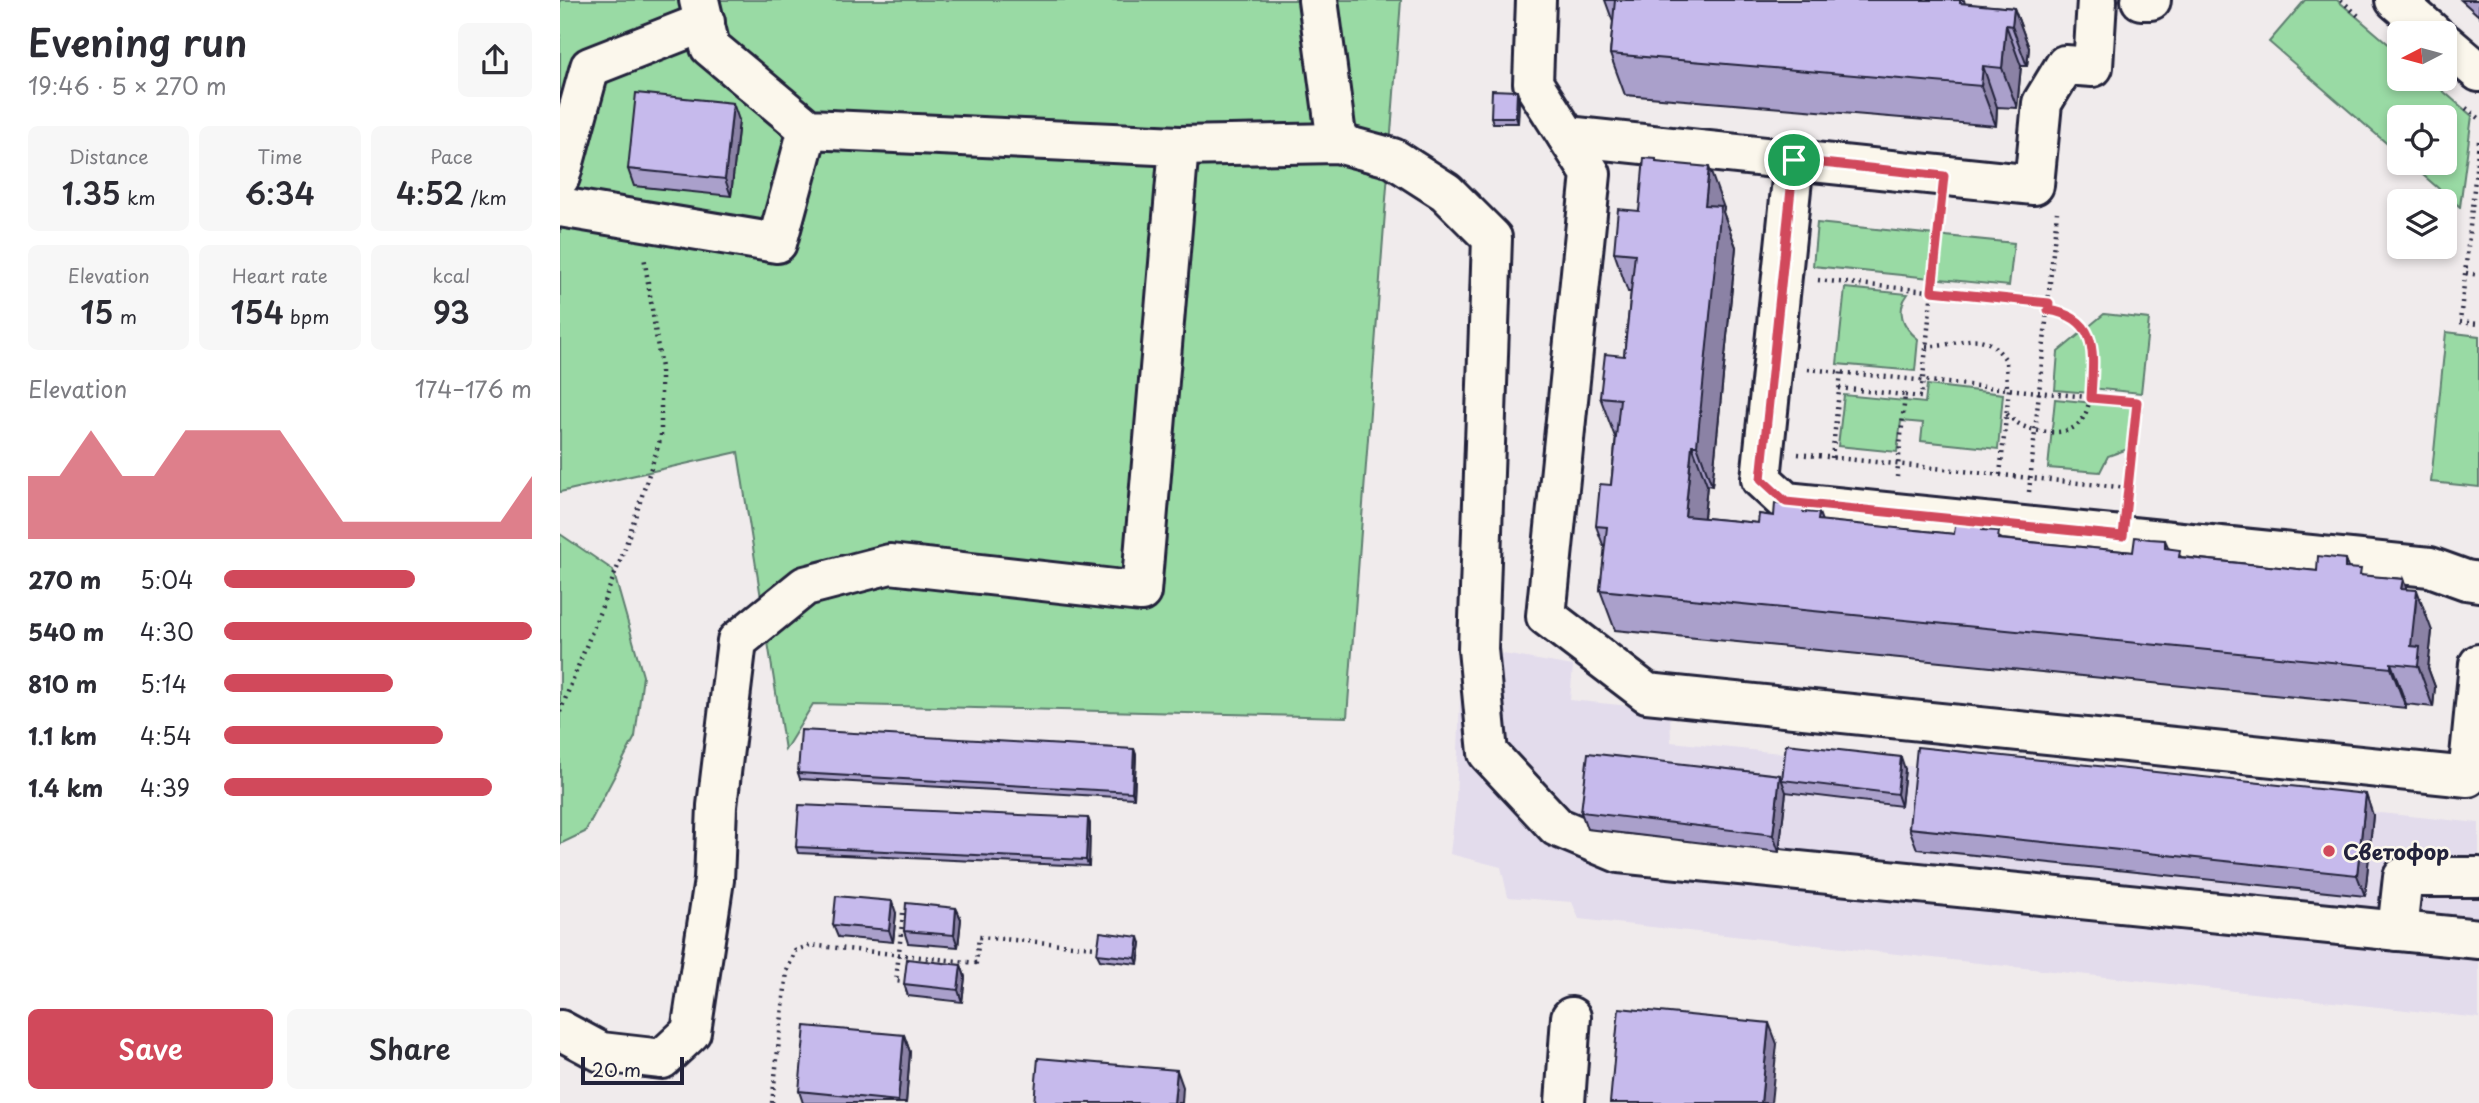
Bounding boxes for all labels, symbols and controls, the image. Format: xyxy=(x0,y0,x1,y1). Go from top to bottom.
text: Evening run xyxy=(28,13,247,70)
north arrow xyxy=(2387,21,2457,91)
map controls xyxy=(2387,21,2457,259)
button: share xyxy=(458,23,532,97)
text: 19:46 · 5 × 270 m xyxy=(28,68,227,103)
button: locate xyxy=(2387,105,2457,175)
pin xyxy=(1764,130,1824,190)
icon: arrive xyxy=(1775,141,1813,179)
text: Distance xyxy=(69,142,149,170)
text: Time xyxy=(258,142,302,170)
text: Pace xyxy=(430,142,473,170)
text: 1.35 xyxy=(62,170,121,215)
text: 6:34 xyxy=(245,170,315,215)
text: 4:52 xyxy=(396,170,464,215)
text: km xyxy=(121,183,156,211)
text: /km xyxy=(464,183,507,211)
button: layers xyxy=(2387,189,2457,259)
text: Elevation xyxy=(68,261,150,289)
text: Heart rate xyxy=(232,261,328,289)
text: kcal xyxy=(432,261,470,289)
text: 15 xyxy=(80,289,114,334)
text: 154 xyxy=(230,289,284,334)
text: 93 xyxy=(433,289,470,334)
text: m xyxy=(114,302,137,330)
text: bpm xyxy=(284,302,330,330)
text: Elevation xyxy=(28,371,127,406)
text: 174–176 m xyxy=(415,371,532,406)
text: 270 m xyxy=(28,562,101,597)
text: 5:04 xyxy=(140,562,193,597)
text: 540 m xyxy=(28,614,104,649)
text: 4:30 xyxy=(140,614,194,649)
text: 810 m xyxy=(28,666,97,701)
text: 5:14 xyxy=(140,666,187,701)
text: 1.1 km xyxy=(28,718,97,753)
text: 4:54 xyxy=(140,718,192,753)
text: 1.4 km xyxy=(28,770,103,805)
text: 4:39 xyxy=(140,770,190,805)
place label: Светофор xyxy=(2343,835,2449,867)
marker: Светофор xyxy=(2321,843,2337,859)
button: Save xyxy=(28,1009,273,1089)
button: Share xyxy=(287,1009,532,1089)
scale bar xyxy=(581,1054,684,1086)
text: 20 m xyxy=(592,1055,641,1083)

